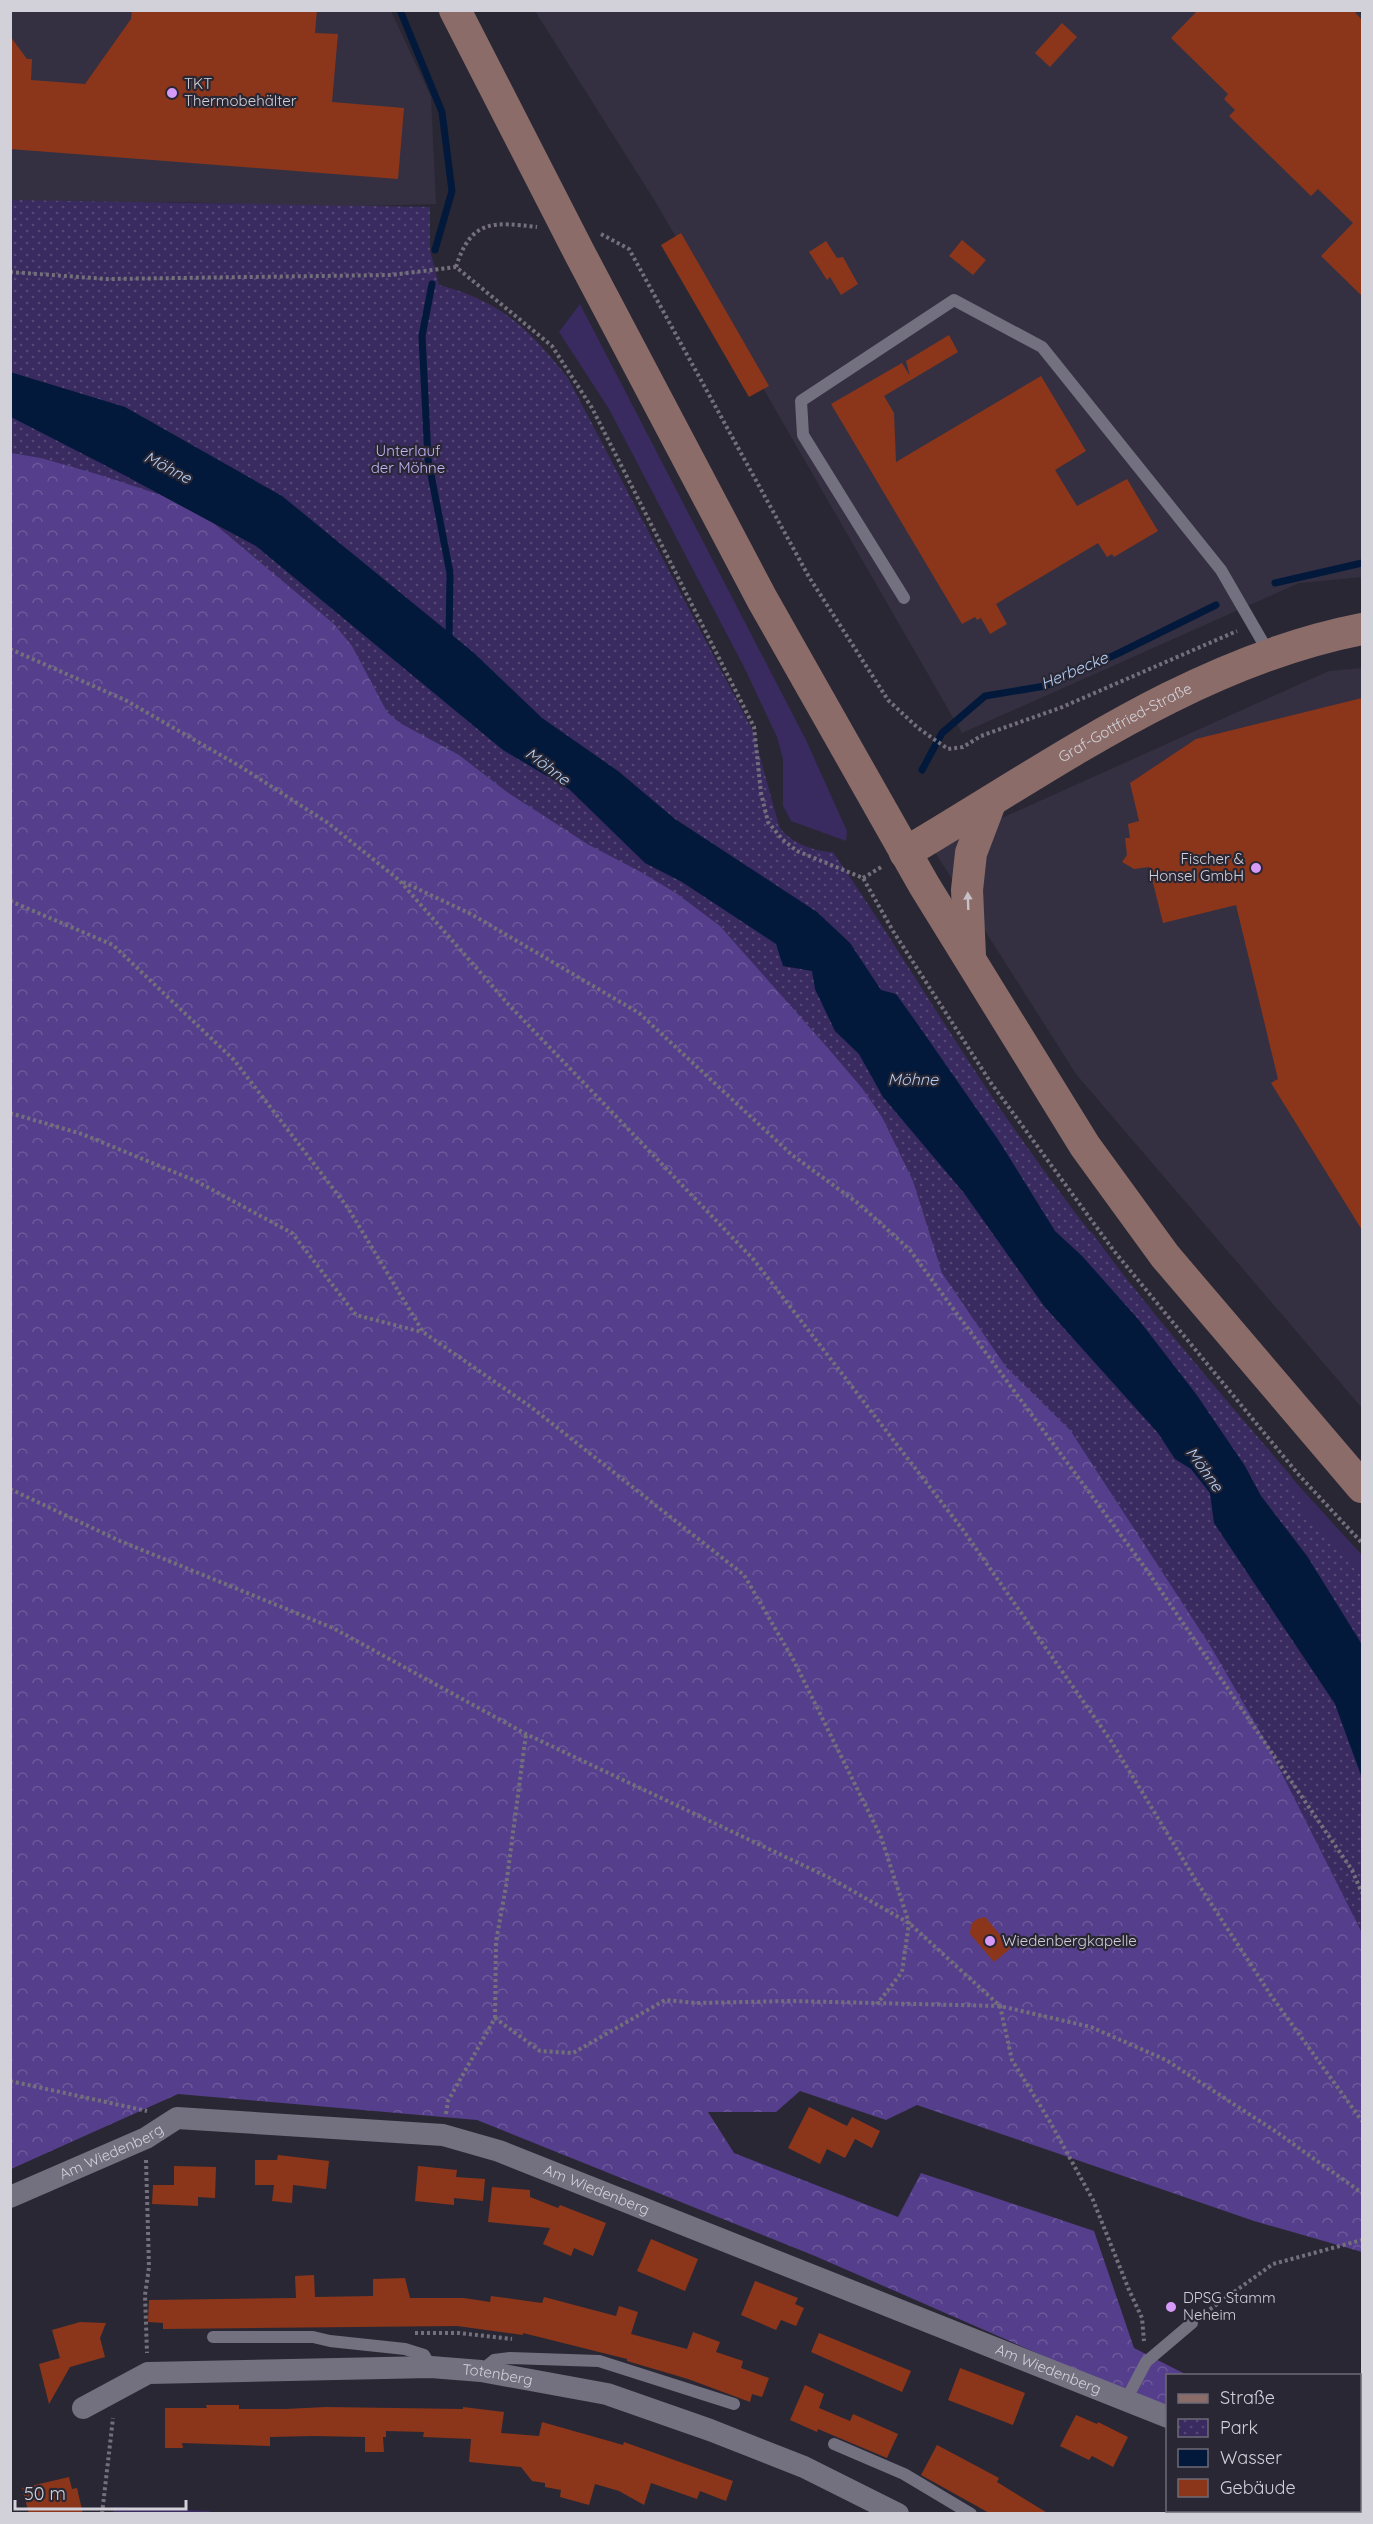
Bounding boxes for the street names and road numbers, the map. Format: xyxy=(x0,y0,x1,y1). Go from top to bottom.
street label: Graf-Gottfried-Straße xyxy=(1055,678,1195,766)
street label: Am Wiedenberg xyxy=(56,2119,167,2183)
street label: Am Wiedenberg xyxy=(541,2160,653,2219)
street label: Am Wiedenberg xyxy=(993,2339,1104,2399)
street label: Totenberg xyxy=(462,2360,534,2389)

